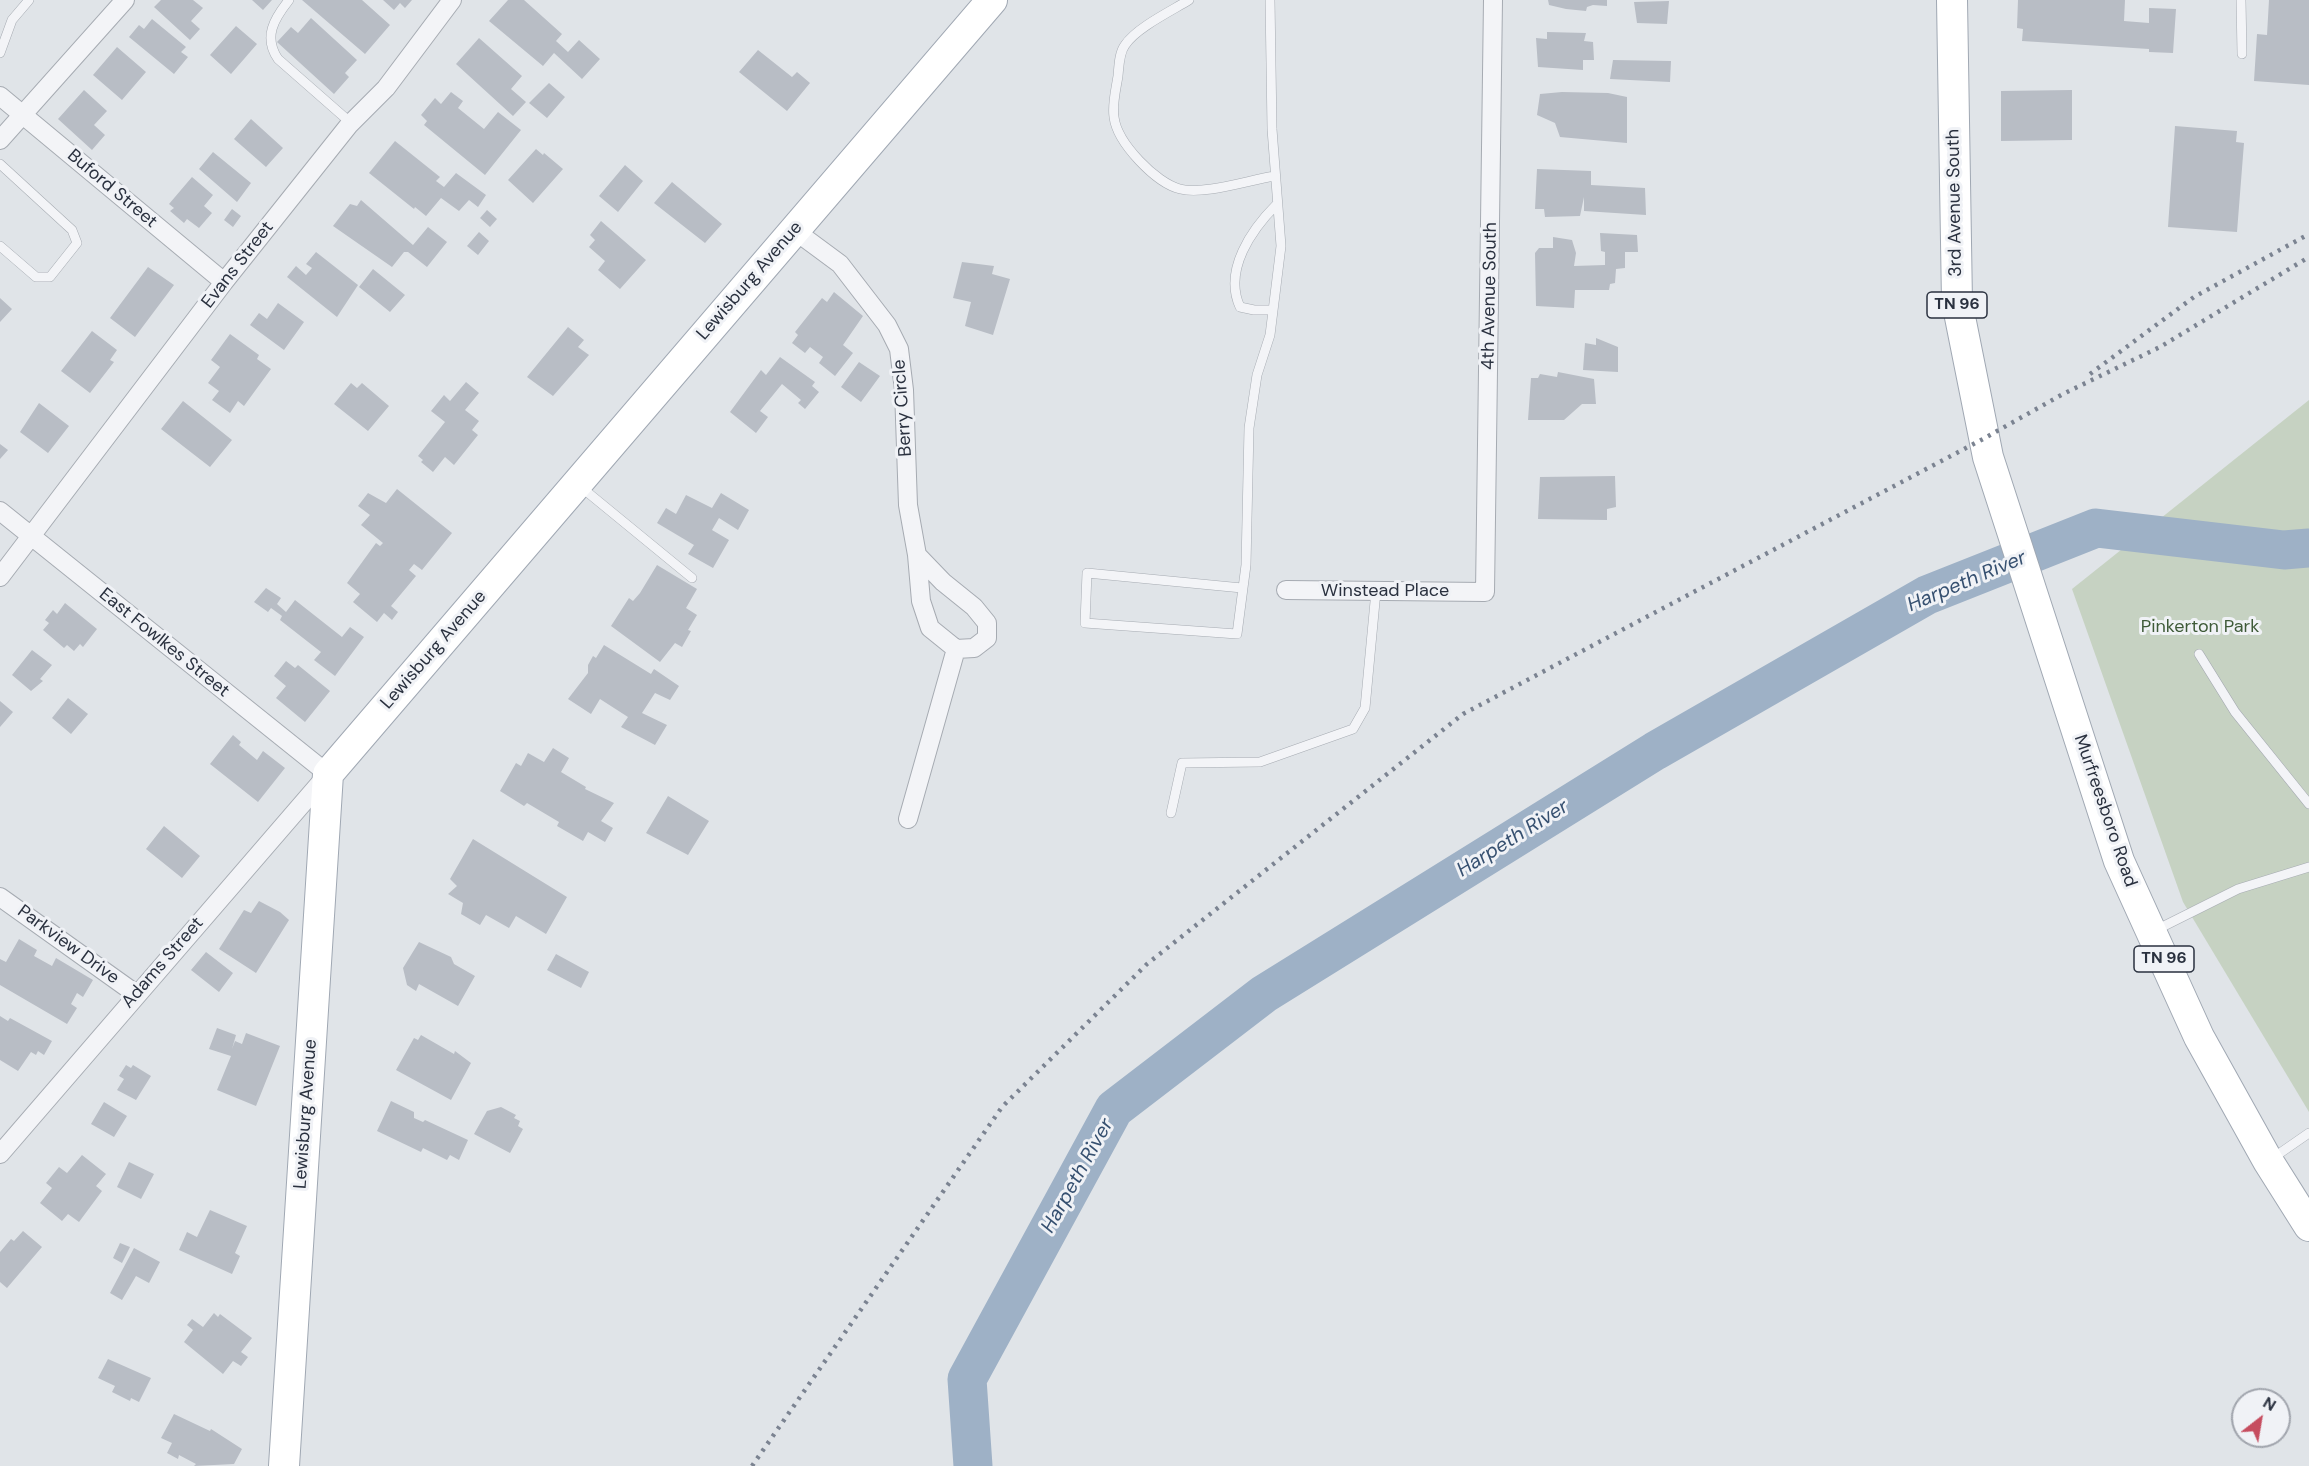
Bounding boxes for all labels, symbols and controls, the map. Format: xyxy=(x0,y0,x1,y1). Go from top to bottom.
street label: 3rd Avenue South xyxy=(1943,129,1967,277)
street label: Buford Street xyxy=(63,145,161,233)
street label: Evans Street xyxy=(197,217,279,313)
street label: Lewisburg Avenue xyxy=(693,217,807,345)
street label: 4th Avenue South xyxy=(1478,222,1502,370)
road number: TN 96 xyxy=(1927,292,1987,318)
street label: Berry Circle xyxy=(889,359,917,457)
water label: Harpeth River xyxy=(1904,546,2030,618)
street label: Winstead Place xyxy=(1321,580,1449,602)
street label: East Fowlkes Street xyxy=(95,584,233,702)
street label: Lewisburg Avenue xyxy=(377,586,491,714)
park label: Pinkerton Park xyxy=(2141,616,2259,638)
street label: Murfreesboro Road xyxy=(2069,732,2141,890)
water label: Harpeth River xyxy=(1453,795,1573,883)
street label: Parkview Drive xyxy=(13,901,123,989)
street label: Adams Street xyxy=(118,913,208,1013)
road number: TN 96 xyxy=(2134,946,2194,972)
street label: Lewisburg Avenue xyxy=(290,1038,322,1190)
water label: Harpeth River xyxy=(1037,1115,1119,1237)
north arrow xyxy=(2231,1388,2291,1448)
text: N xyxy=(2259,1392,2280,1416)

